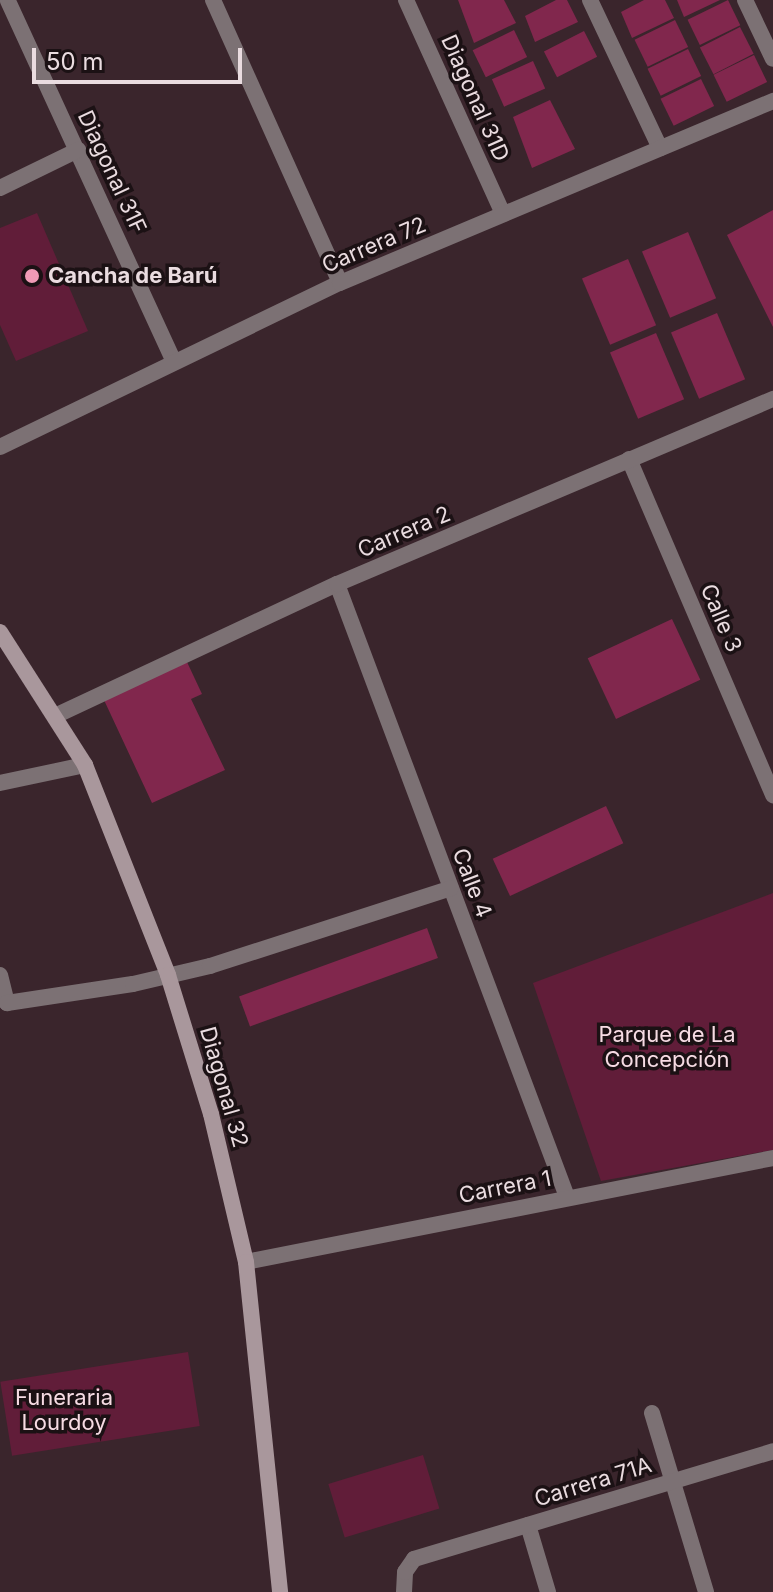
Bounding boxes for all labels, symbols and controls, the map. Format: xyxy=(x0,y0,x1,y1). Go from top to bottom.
street label: Diagonal 31D xyxy=(435,31,515,165)
scale bar xyxy=(36,32,246,82)
text: 50 m xyxy=(46,47,104,76)
street label: Diagonal 31F xyxy=(72,106,152,238)
street label: Carrera 72 xyxy=(318,211,430,279)
place label: Cancha de Barú xyxy=(48,263,218,289)
marker: Cancha de Barú xyxy=(23,267,41,285)
street label: Carrera 2 xyxy=(354,501,454,563)
street label: Calle 3 xyxy=(695,580,747,656)
street label: Calle 4 xyxy=(447,845,497,921)
park label: Parque de La Concepción xyxy=(598,1021,736,1072)
street label: Diagonal 32 xyxy=(194,1024,254,1150)
street label: Carrera 1 xyxy=(457,1165,553,1209)
park label: Funeraria Lourdoy xyxy=(15,1384,113,1436)
street label: Carrera 71A xyxy=(531,1452,655,1512)

